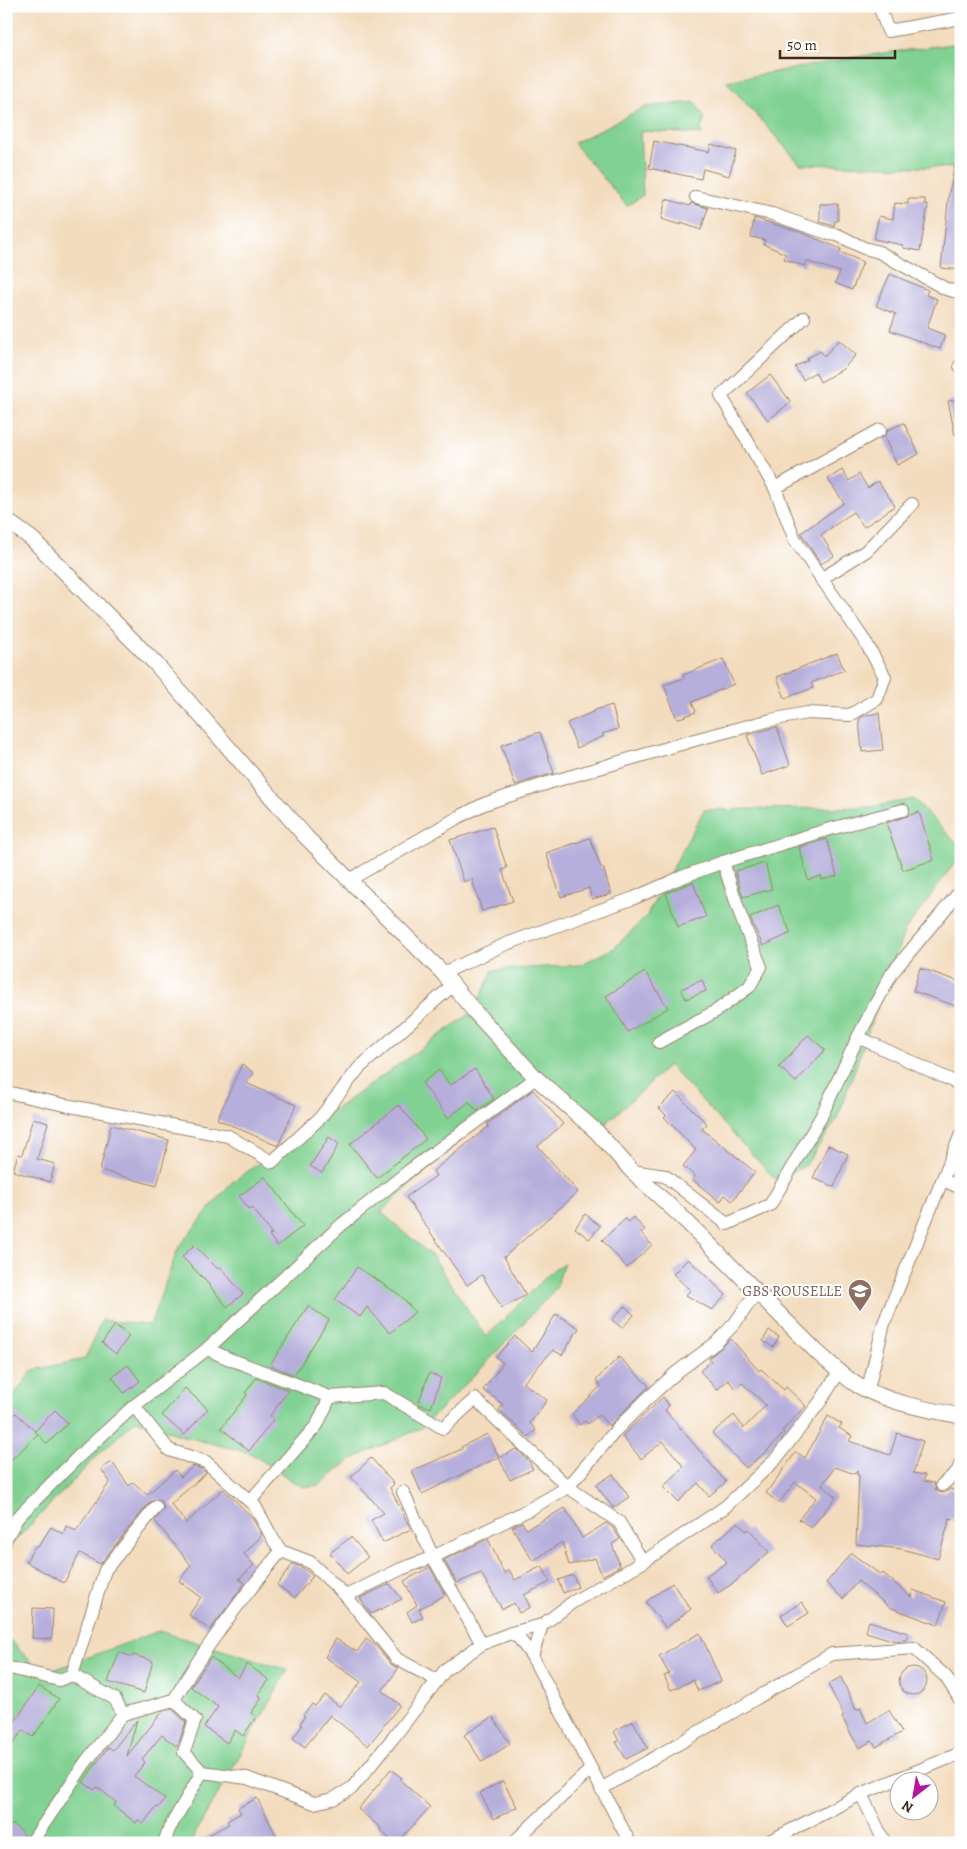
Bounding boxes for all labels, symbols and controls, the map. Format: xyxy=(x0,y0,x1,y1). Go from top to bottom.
scale bar xyxy=(780,28,894,60)
text: 50 m xyxy=(787,35,817,55)
school or university icon: GBS ROUSELLE xyxy=(847,1278,873,1312)
place label: GBS ROUSELLE xyxy=(742,1281,842,1301)
north arrow xyxy=(890,1772,940,1822)
text: N xyxy=(898,1796,917,1817)

